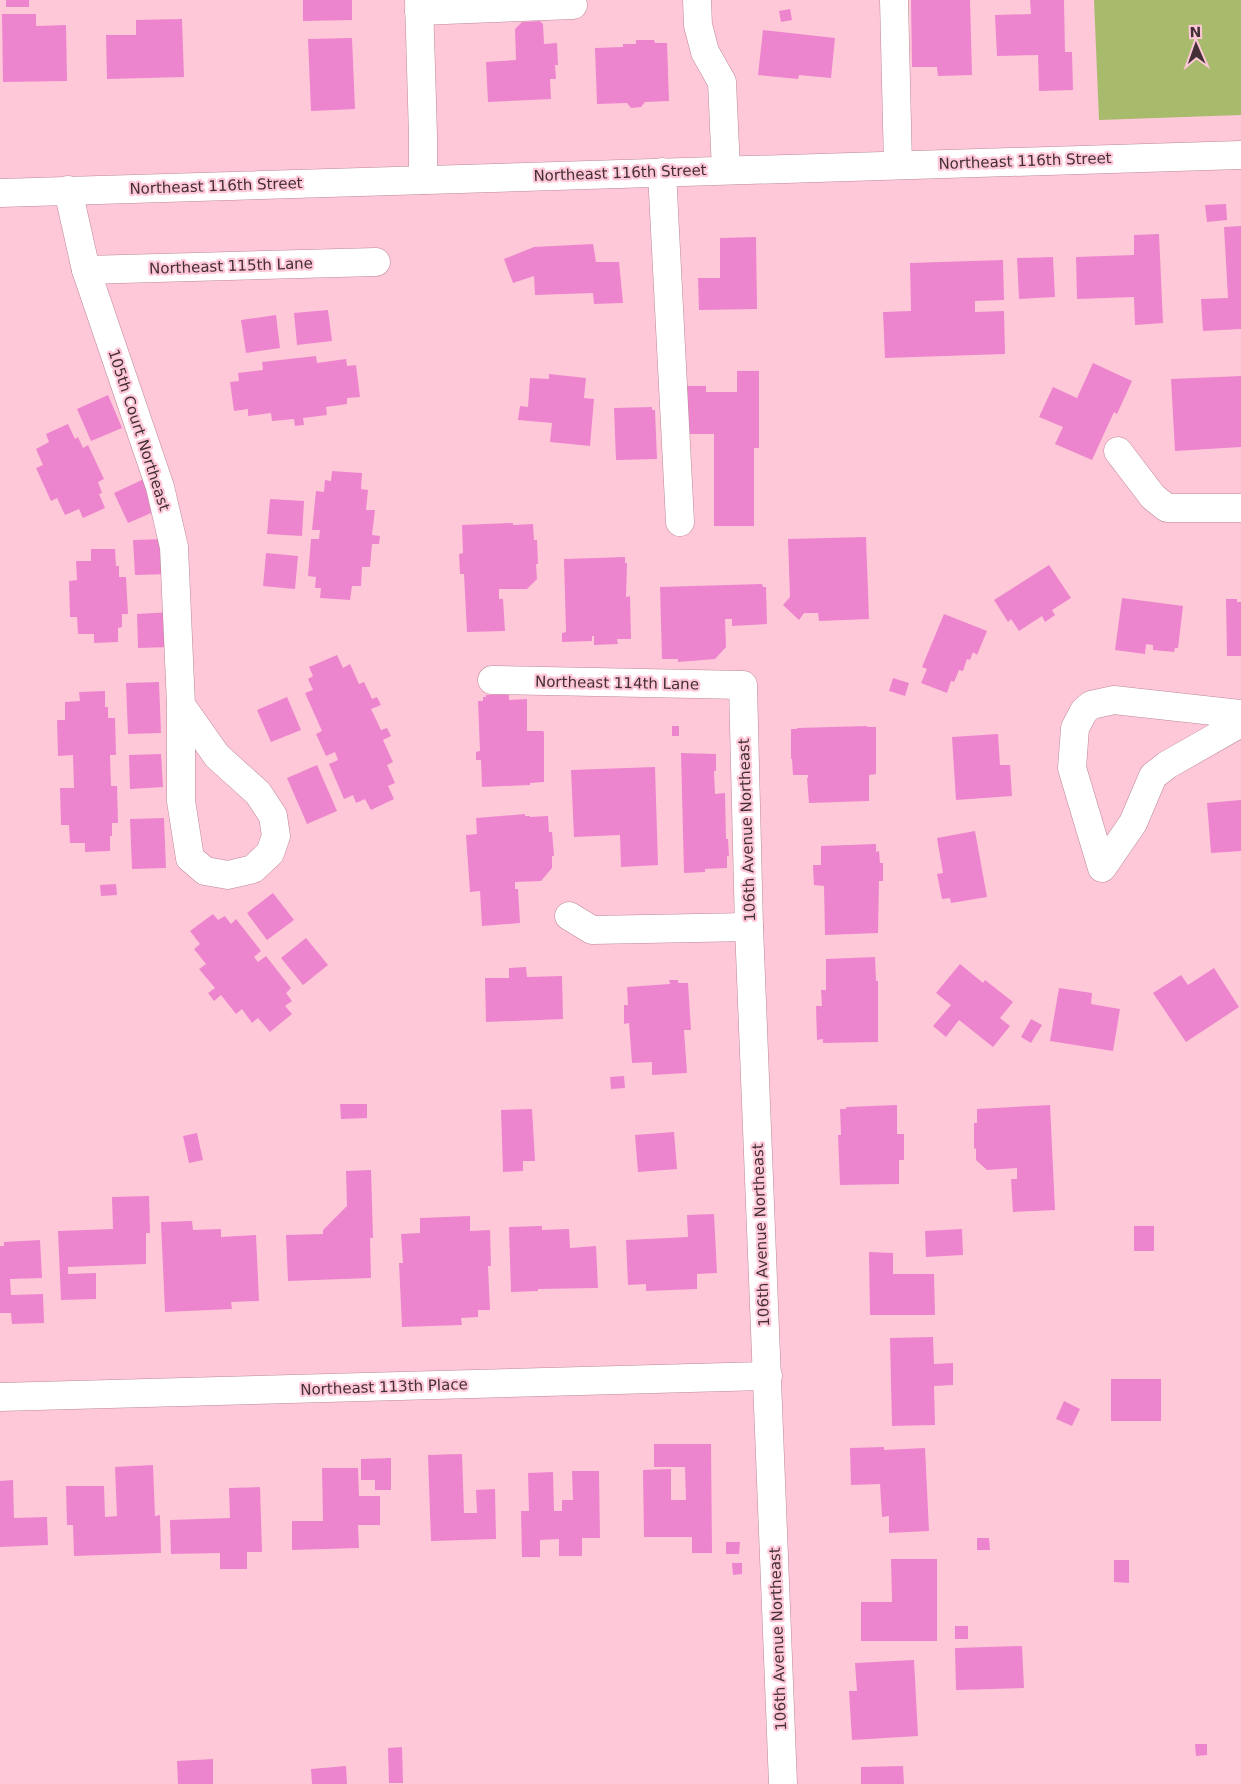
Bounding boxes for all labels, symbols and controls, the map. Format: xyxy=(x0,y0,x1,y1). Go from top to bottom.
north arrow xyxy=(1171,20,1221,70)
text: N xyxy=(1189,24,1202,40)
street label: Northeast 116th Street xyxy=(938,149,1112,173)
street label: Northeast 116th Street xyxy=(533,161,707,185)
street label: Northeast 116th Street xyxy=(129,174,303,198)
street label: Northeast 115th Lane xyxy=(149,254,313,278)
street label: 105th Court Northeast xyxy=(104,347,174,513)
street label: Northeast 114th Lane xyxy=(535,673,699,693)
street label: 106th Avenue Northeast xyxy=(735,738,759,922)
street label: 106th Avenue Northeast xyxy=(749,1143,773,1327)
street label: Northeast 113th Place xyxy=(300,1375,468,1399)
street label: 106th Avenue Northeast xyxy=(766,1547,790,1731)

